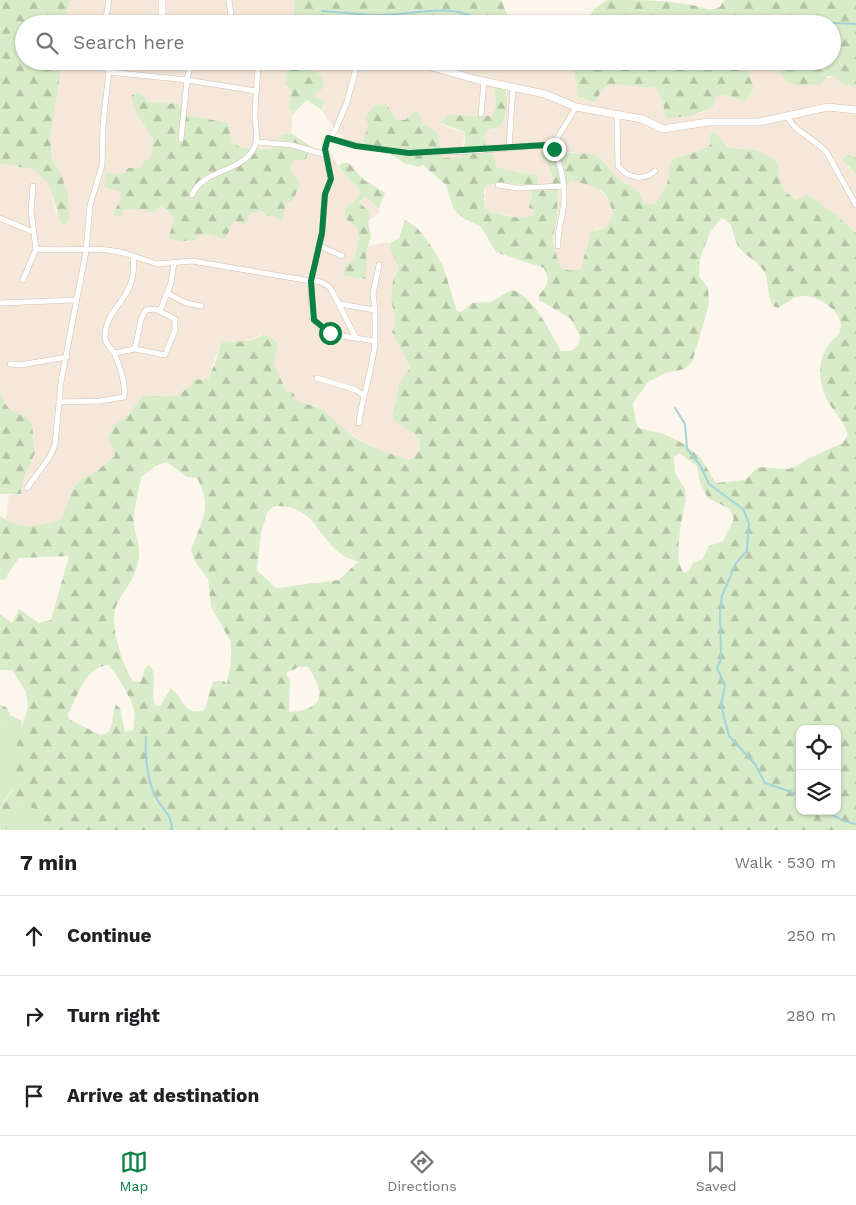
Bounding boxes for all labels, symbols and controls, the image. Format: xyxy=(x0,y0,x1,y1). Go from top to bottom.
search box xyxy=(15,15,841,70)
icon: search xyxy=(33,29,61,57)
text: Search here xyxy=(73,31,184,54)
route end xyxy=(543,138,566,161)
route start xyxy=(319,322,342,345)
map controls xyxy=(796,725,841,815)
button: locate xyxy=(796,725,841,770)
button: layers xyxy=(796,770,841,815)
text: 7 min xyxy=(20,850,77,875)
text: Walk · 530 m xyxy=(735,853,836,872)
icon: ahead xyxy=(20,922,48,950)
text: Continue xyxy=(67,924,151,947)
text: 250 m xyxy=(787,926,836,945)
icon: right xyxy=(20,1002,48,1030)
text: Turn right xyxy=(67,1004,160,1027)
text: 280 m xyxy=(786,1006,836,1025)
icon: arrive xyxy=(20,1082,48,1110)
text: Arrive at destination xyxy=(67,1084,259,1107)
tab: Map xyxy=(120,1148,148,1194)
tab: Directions xyxy=(387,1148,457,1194)
tab: Saved xyxy=(696,1148,736,1194)

